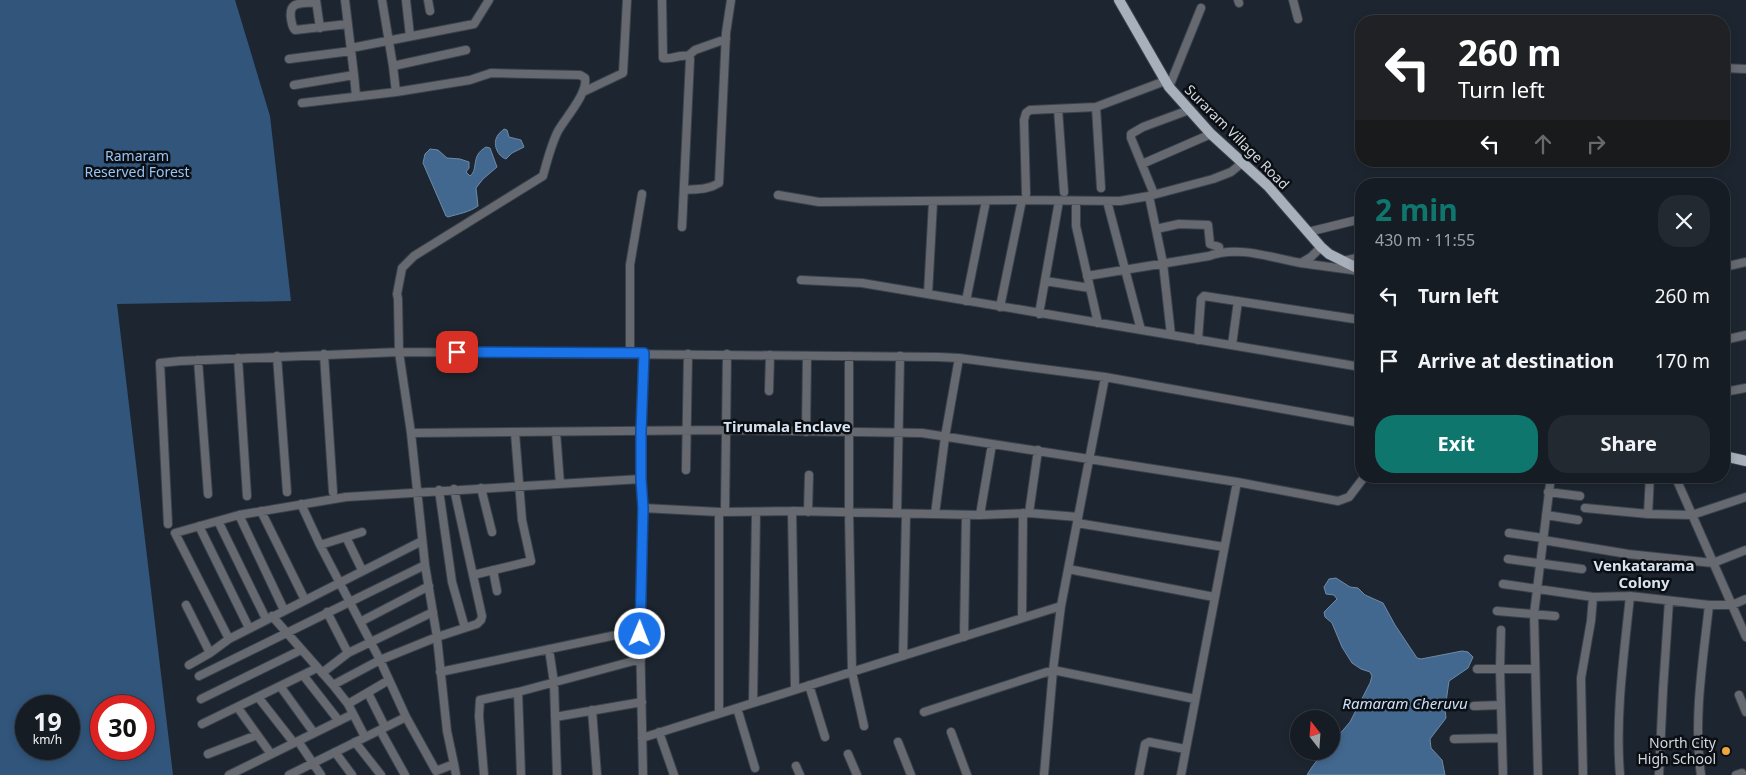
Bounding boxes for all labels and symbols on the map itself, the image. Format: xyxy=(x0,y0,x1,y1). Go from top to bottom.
street label: Suraram Village Road xyxy=(1181,80,1294,193)
park label: Ramaram Reserved Forest xyxy=(84,146,190,181)
pin xyxy=(436,331,478,373)
district label: Tirumala Enclave xyxy=(723,416,851,436)
district label: Venkatarama Colony xyxy=(1594,555,1694,592)
position arrow xyxy=(613,607,665,659)
water label: Ramaram Cheruvu xyxy=(1342,693,1468,713)
speed limit sign: 30 xyxy=(90,695,155,760)
north arrow xyxy=(1290,710,1340,760)
place label: North City High School xyxy=(1638,733,1717,768)
marker: North City High School xyxy=(1720,745,1732,757)

